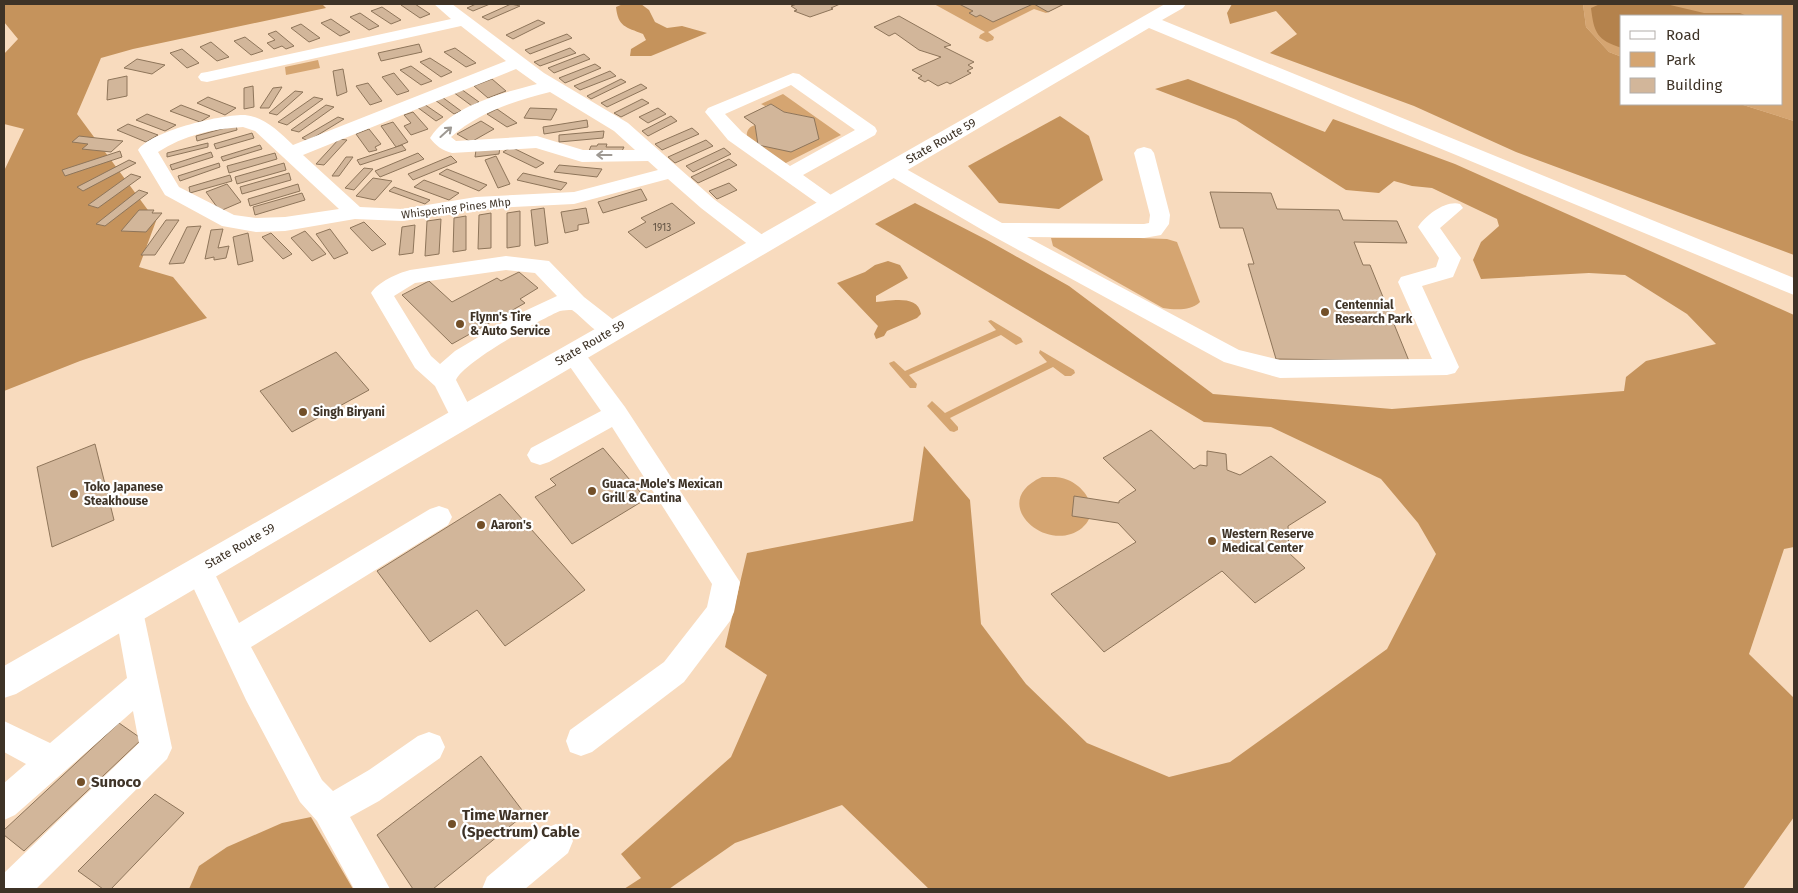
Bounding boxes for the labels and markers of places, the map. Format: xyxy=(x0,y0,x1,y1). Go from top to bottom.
place label: Centennial Research Park xyxy=(1335,298,1413,326)
marker: Centennial Research Park xyxy=(1319,306,1331,318)
place label: Flynn's Tire & Auto Service xyxy=(470,310,551,338)
marker: Flynn's Tire & Auto Service xyxy=(454,318,466,330)
place label: Singh Biryani xyxy=(313,405,385,419)
marker: Singh Biryani xyxy=(297,406,309,418)
place label: Guaca-Mole's Mexican Grill & Cantina xyxy=(602,477,723,505)
place label: Toko Japanese Steakhouse xyxy=(84,480,163,508)
marker: Guaca-Mole's Mexican Grill & Cantina xyxy=(586,485,598,497)
marker: Toko Japanese Steakhouse xyxy=(68,488,80,500)
place label: Aaron's xyxy=(490,518,532,532)
marker: Aaron's xyxy=(475,519,487,531)
place label: Western Reserve Medical Center xyxy=(1222,527,1314,555)
marker: Western Reserve Medical Center xyxy=(1206,535,1218,547)
place label: Sunoco xyxy=(91,773,141,791)
marker: Sunoco xyxy=(75,776,87,788)
place label: Time Warner (Spectrum) Cable xyxy=(462,806,580,841)
marker: Time Warner (Spectrum) Cable xyxy=(446,818,458,830)

